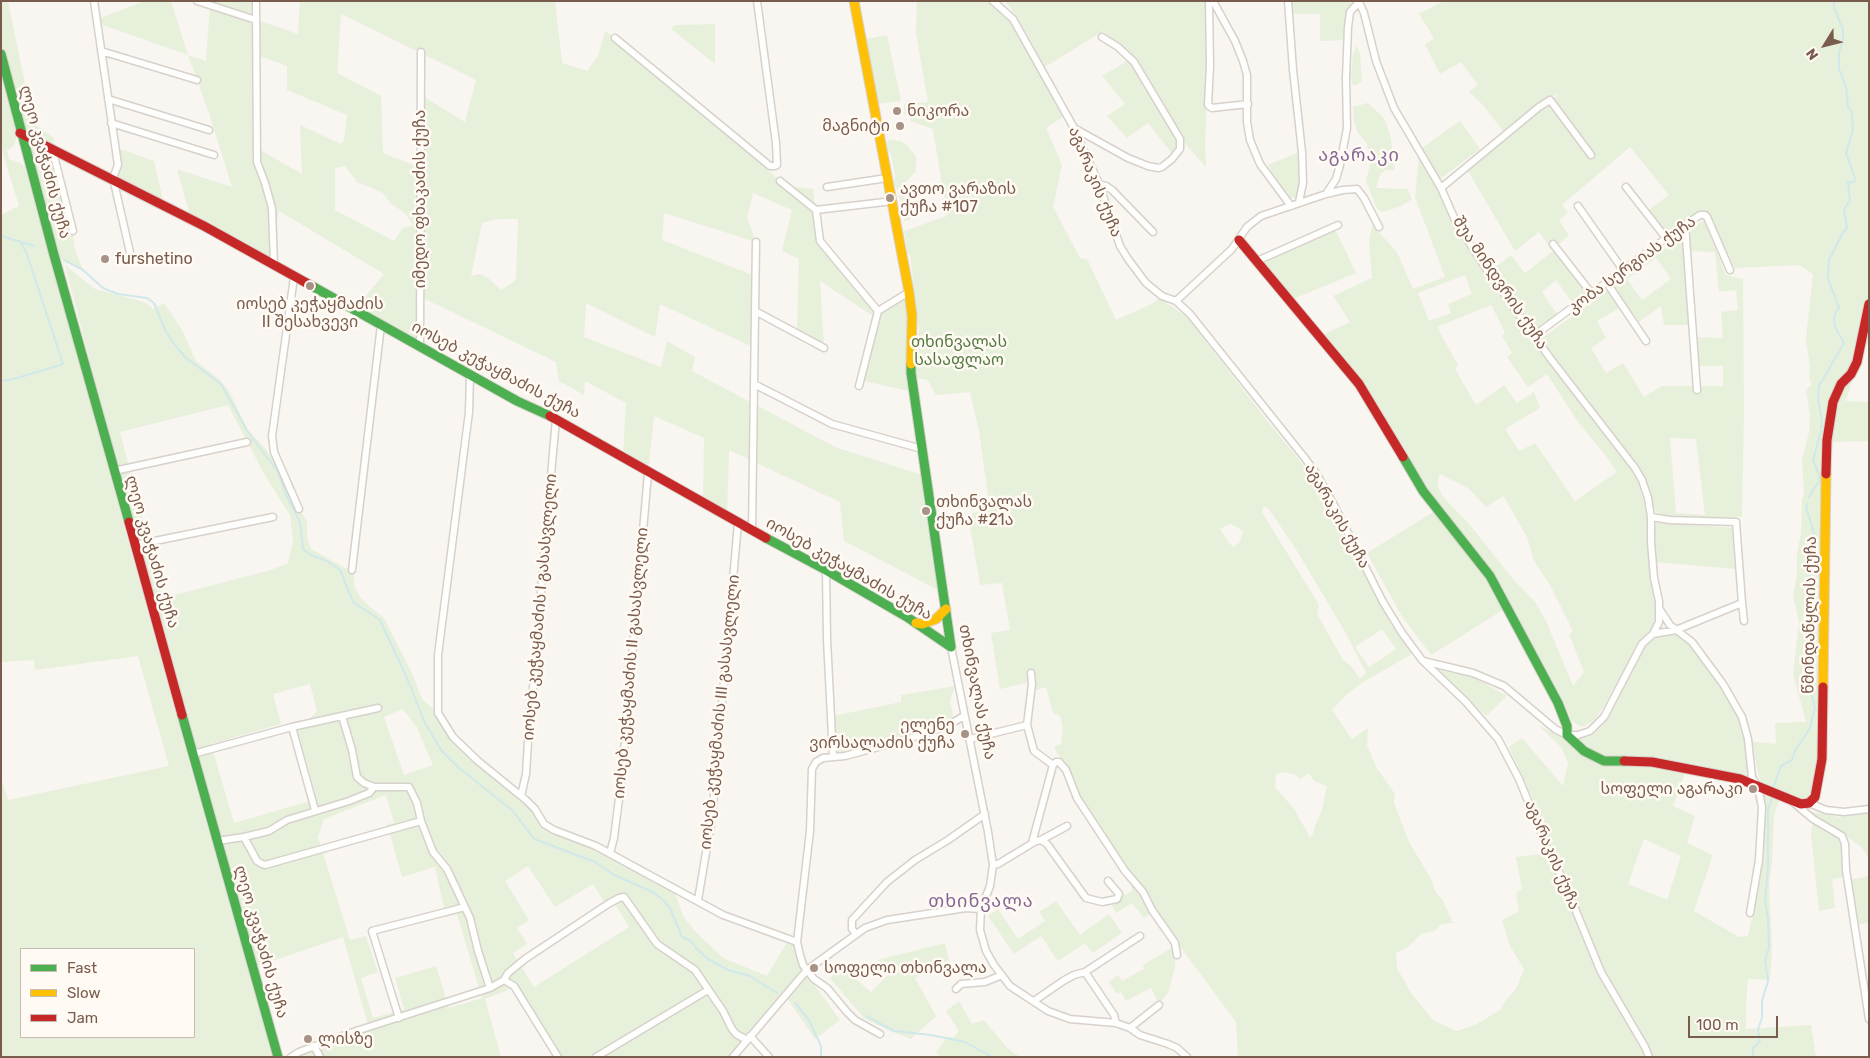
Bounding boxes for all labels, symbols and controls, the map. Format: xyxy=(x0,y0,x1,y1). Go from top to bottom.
north arrow xyxy=(1800,20,1850,70)
text: N xyxy=(1803,45,1822,63)
street label: ლეო კვაჭაძის ქუჩა xyxy=(15,83,75,241)
place label: ნიკორა xyxy=(907,101,969,121)
marker: ნიკორა xyxy=(891,105,903,117)
street label: იმედო ფხაკაძის ქუჩა xyxy=(410,110,430,288)
place label: მაგნიტი xyxy=(822,116,890,136)
marker: მაგნიტი xyxy=(894,120,906,132)
street label: აგარაკის ქუჩა xyxy=(1064,124,1126,240)
district label: აგარაკი xyxy=(1317,145,1401,167)
place label: ავთო ვარაზის ქუჩა #107 xyxy=(900,179,1016,217)
marker: ავთო ვარაზის ქუჩა #107 xyxy=(884,192,896,204)
street label: კობა სერგიას ქუჩა xyxy=(1564,212,1700,318)
street label: შუა მინდვრის ქუჩა xyxy=(1448,213,1552,353)
place label: furshetino xyxy=(115,249,193,269)
marker: furshetino xyxy=(99,253,111,265)
marker: იოსებ კეჭაყმაძის II შესახვევი xyxy=(304,280,316,292)
place label: იოსებ კეჭაყმაძის II შესახვევი xyxy=(236,294,384,332)
street label: იოსებ კეჭაყმაძის ქუჩა xyxy=(408,317,584,423)
park label: თხინვალას სასაფლაო xyxy=(911,332,1007,370)
street label: აგარაკის ქუჩა xyxy=(1300,460,1374,572)
street label: ლეო კვაჭაძის ქუჩა xyxy=(121,473,183,631)
street label: იოსებ კეჭაყმაძის I გასასვლელი xyxy=(519,473,561,741)
place label: თხინვალას ქუჩა #21ა xyxy=(936,492,1032,530)
marker: თხინვალას ქუჩა #21ა xyxy=(920,505,932,517)
street label: იოსებ კეჭაყმაძის ქუჩა xyxy=(763,514,935,624)
street label: იოსებ კეჭაყმაძის II გასასვლელი xyxy=(610,527,652,799)
street label: წმინდაწყლის ქუჩა xyxy=(1799,536,1821,694)
street label: იოსებ კეჭაყმაძის III გასასვლელი xyxy=(696,574,744,850)
street label: თხინვალას ქუჩა xyxy=(954,623,1000,761)
place label: ელენე ვირსალაძის ქუჩა xyxy=(809,715,955,753)
marker: ელენე ვირსალაძის ქუჩა xyxy=(959,728,971,740)
place label: სოფელი აგარაკი xyxy=(1600,779,1743,799)
marker: სოფელი აგარაკი xyxy=(1747,783,1759,795)
street label: აგარაკის ქუჩა xyxy=(1520,797,1584,913)
street label: ლეო კვაჭაძის ქუჩა xyxy=(230,863,292,1021)
district label: თხინვალა xyxy=(927,891,1035,913)
legend xyxy=(20,948,195,1038)
place label: სოფელი თხინვალა xyxy=(824,958,987,978)
text: Fast xyxy=(67,959,97,977)
marker: სოფელი თხინვალა xyxy=(808,962,820,974)
text: Slow xyxy=(67,984,100,1002)
scale bar xyxy=(1690,1006,1780,1038)
text: Jam xyxy=(67,1009,98,1027)
text: 100 m xyxy=(1696,1016,1738,1034)
place label: ლისზე xyxy=(318,1029,373,1049)
marker: ლისზე xyxy=(302,1033,314,1045)

